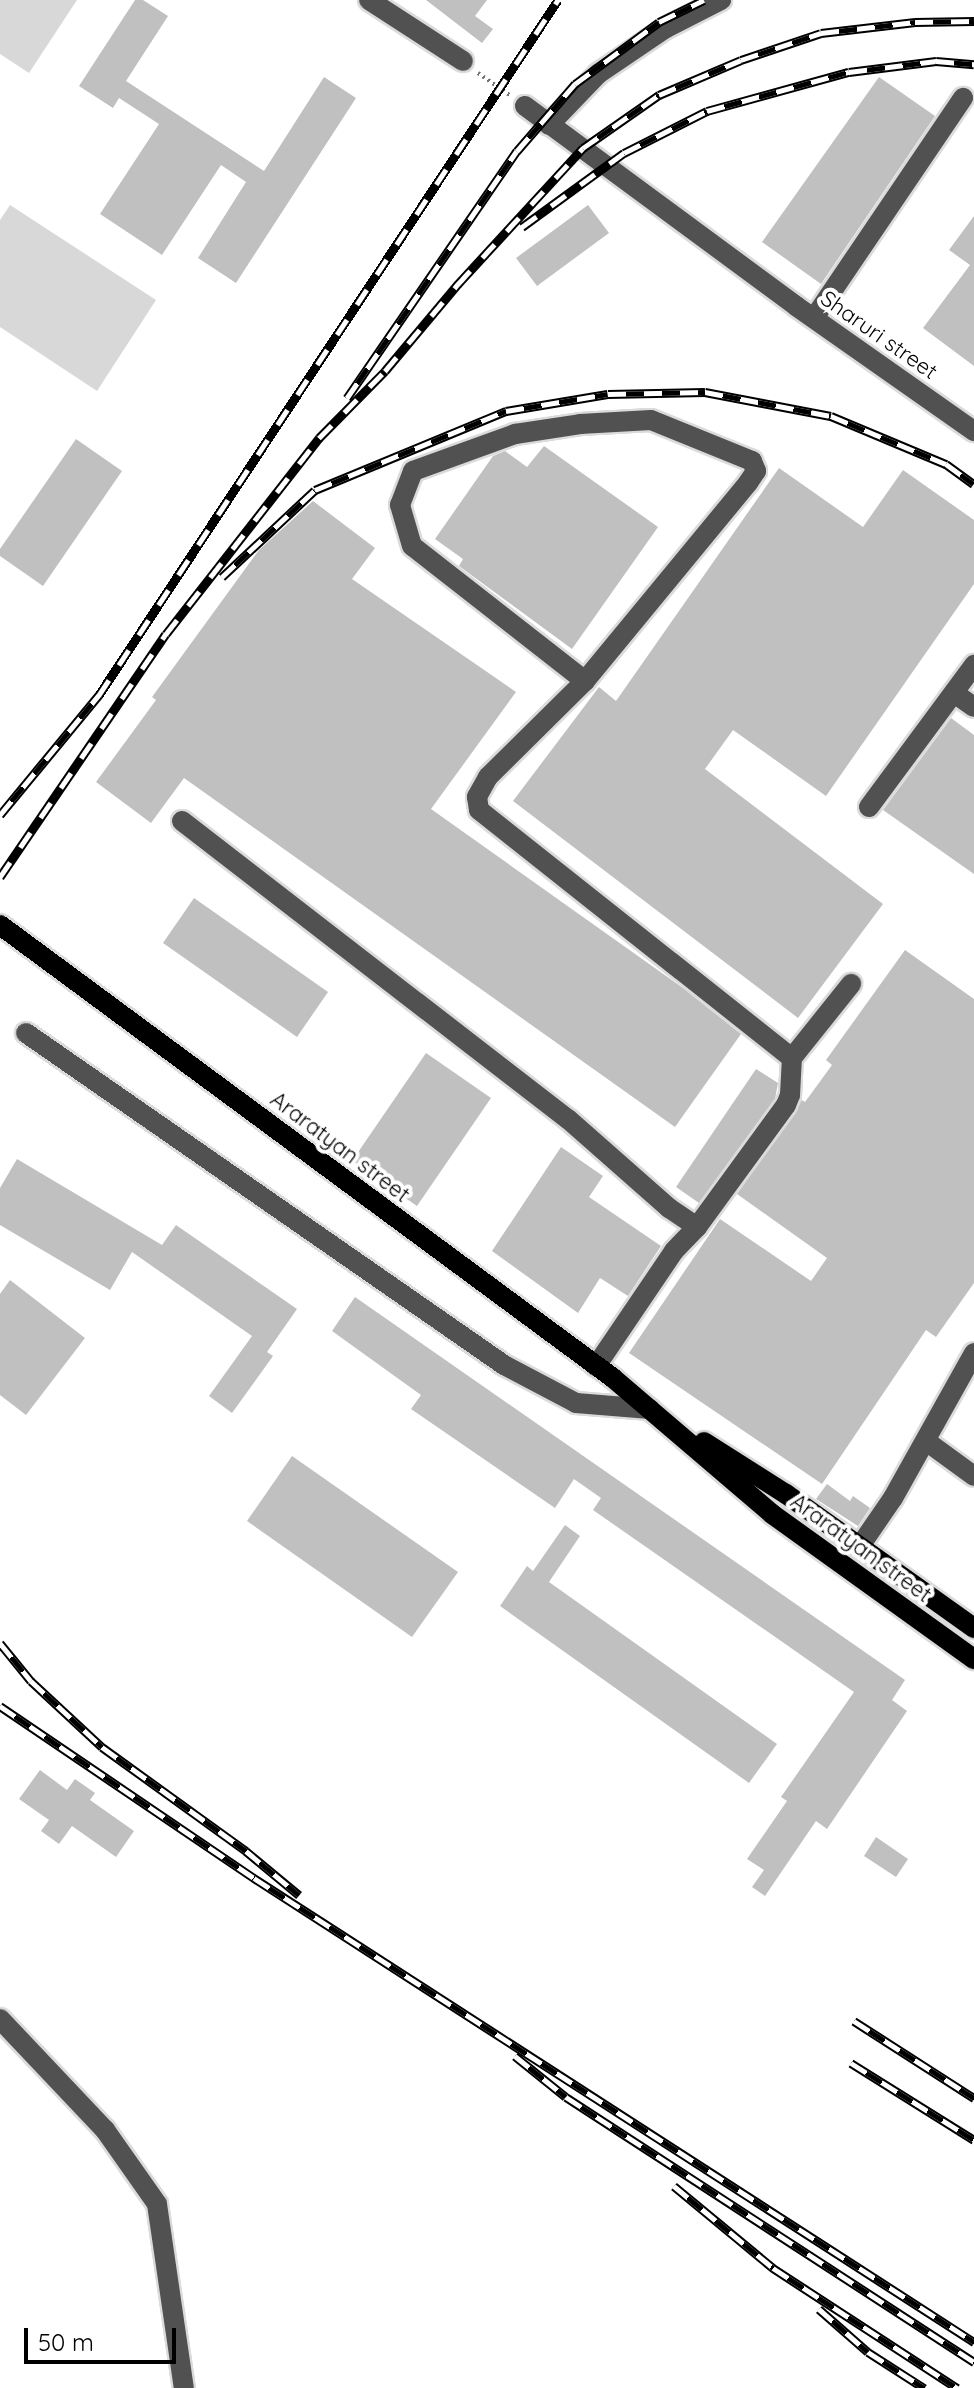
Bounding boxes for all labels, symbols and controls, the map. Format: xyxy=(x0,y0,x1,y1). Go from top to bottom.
street label: Sharuri street xyxy=(816,285,942,385)
street label: Araratyan street xyxy=(265,1086,415,1208)
street label: Araratyan street xyxy=(786,1488,936,1608)
scale bar xyxy=(28,2312,180,2362)
text: 50 m xyxy=(38,2327,94,2357)

